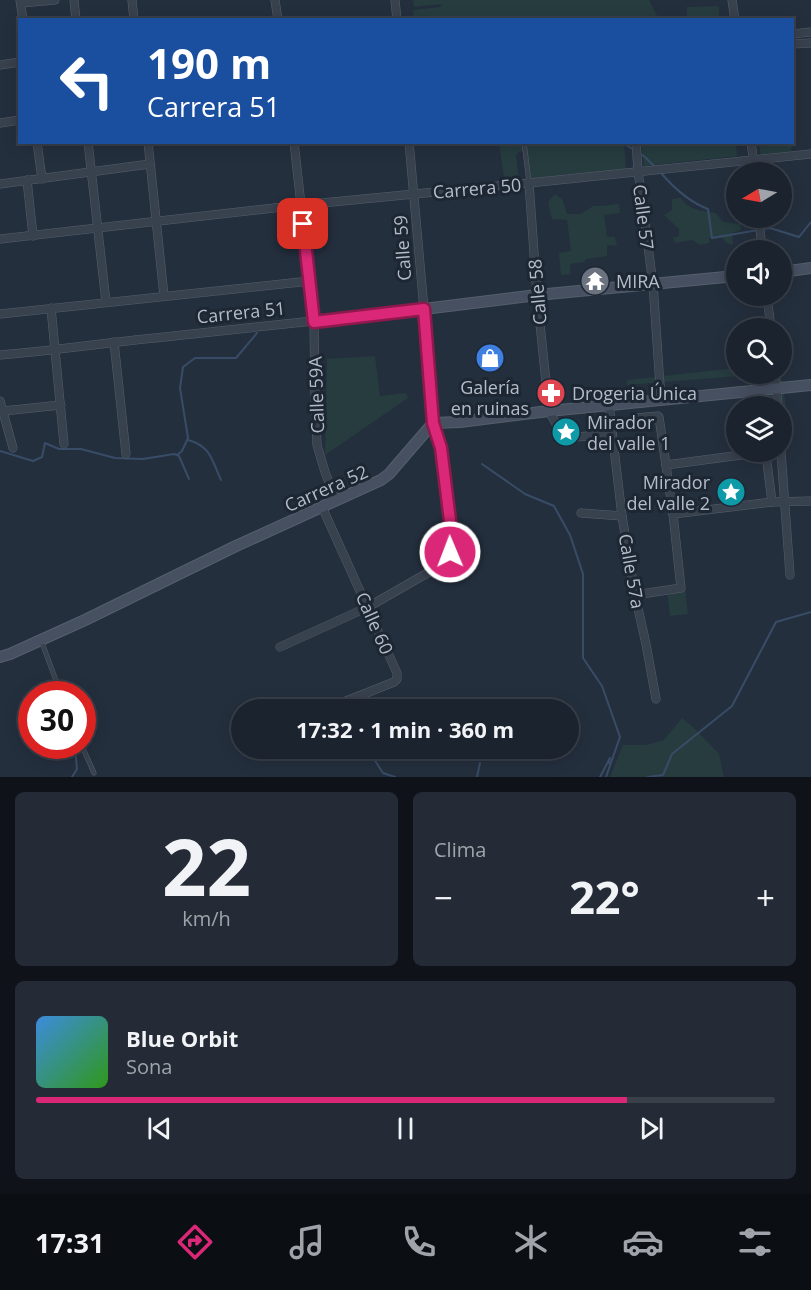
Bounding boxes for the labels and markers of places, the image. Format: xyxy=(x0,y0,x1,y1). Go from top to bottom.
pin xyxy=(277,198,328,249)
temple icon: MIRA xyxy=(579,265,611,297)
place label: MIRA xyxy=(616,269,660,293)
shop icon: Galería en ruinas xyxy=(474,342,506,374)
place label: Galería en ruinas xyxy=(451,375,529,420)
pharmacy icon: Drogeria Única xyxy=(535,377,567,409)
place label: Drogeria Única xyxy=(572,381,697,405)
place label: Mirador del valle 1 xyxy=(587,410,671,455)
place icon: Mirador del valle 1 xyxy=(550,416,582,448)
place label: Mirador del valle 2 xyxy=(627,470,711,515)
place icon: Mirador del valle 2 xyxy=(715,476,747,508)

